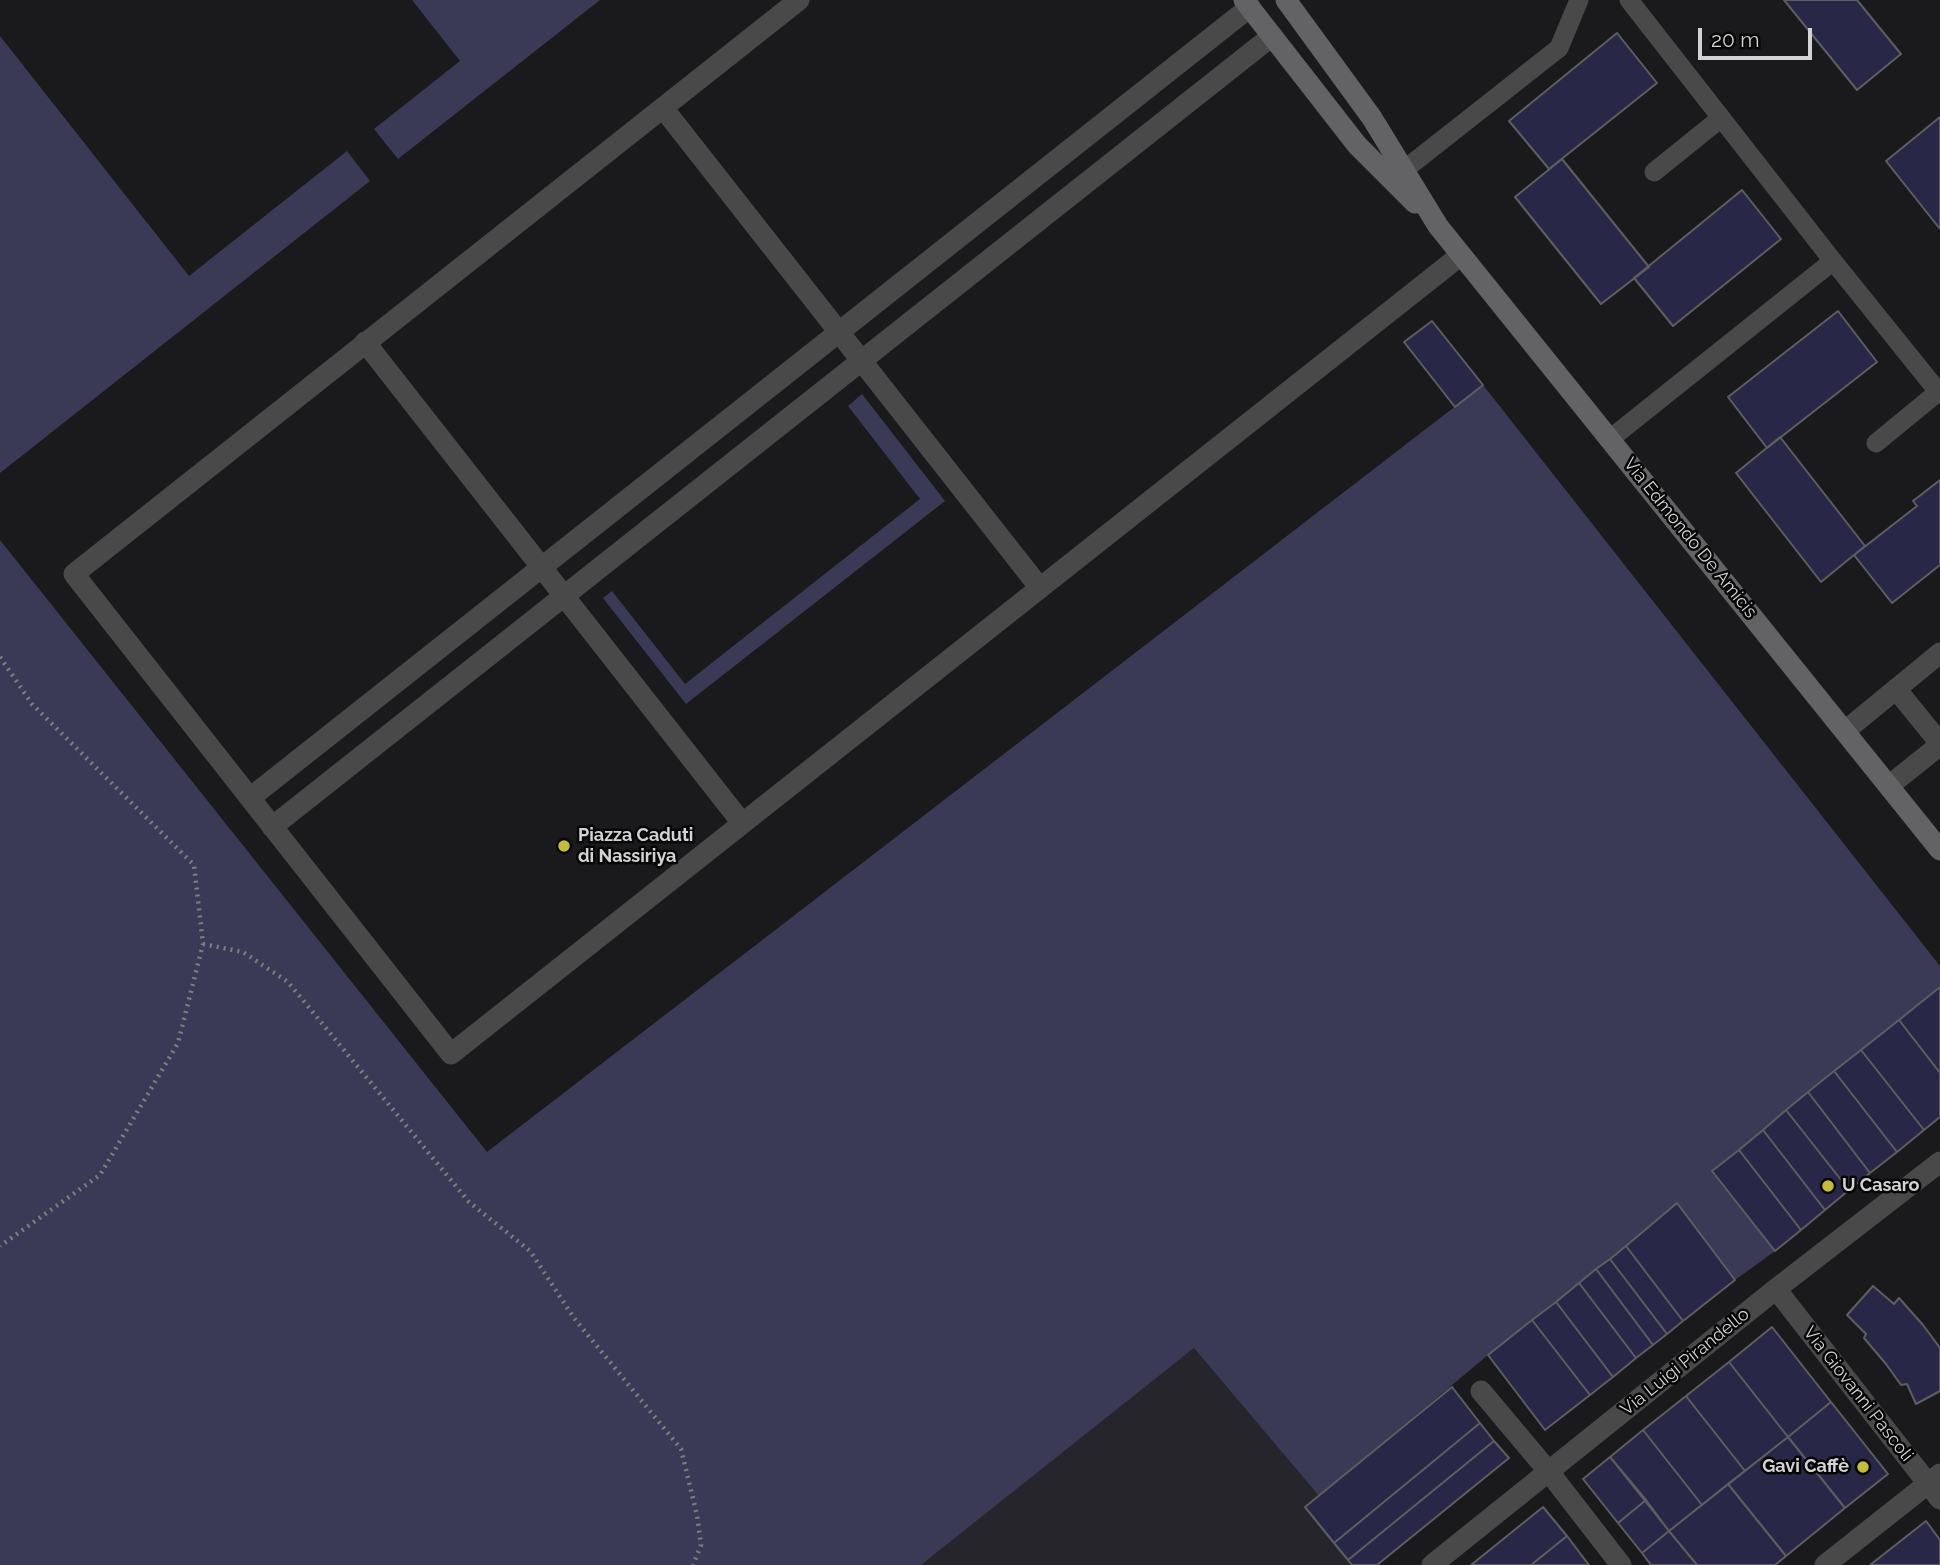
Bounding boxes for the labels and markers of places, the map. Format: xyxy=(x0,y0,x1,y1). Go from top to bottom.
place label: Piazza Caduti di Nassiriya xyxy=(578,825,693,868)
marker: Piazza Caduti di Nassiriya xyxy=(556,838,572,854)
place label: U Casaro xyxy=(1842,1175,1919,1197)
marker: U Casaro xyxy=(1820,1178,1836,1194)
place label: Gavi Caffè xyxy=(1762,1456,1849,1478)
marker: Gavi Caffè xyxy=(1855,1459,1871,1475)

